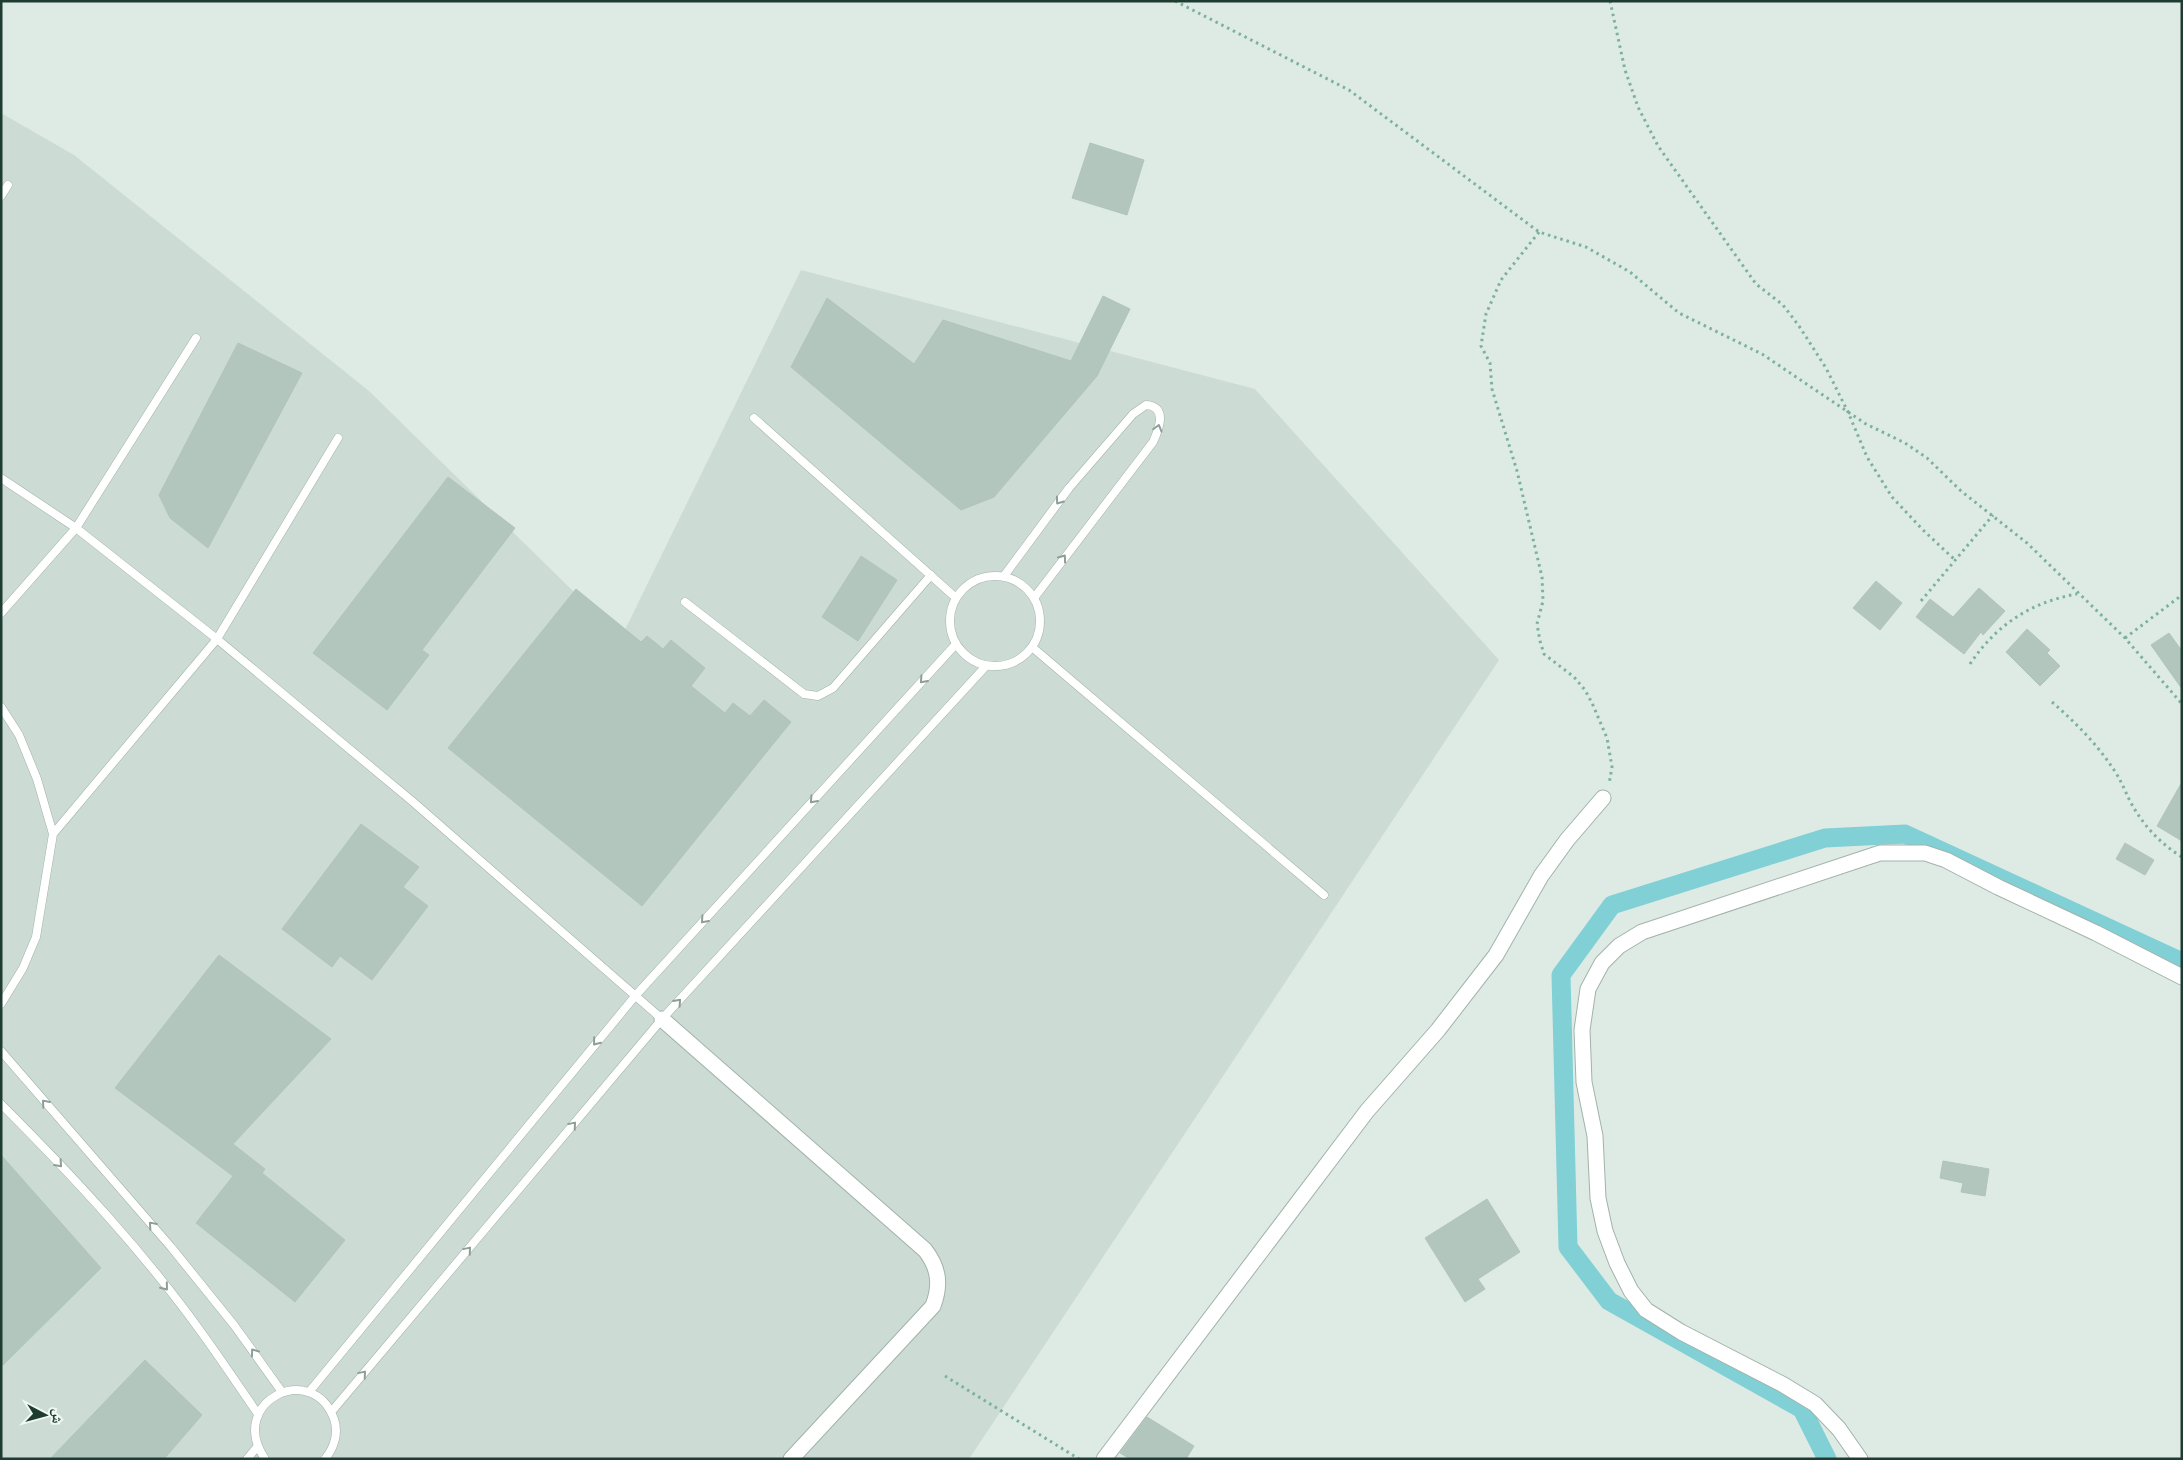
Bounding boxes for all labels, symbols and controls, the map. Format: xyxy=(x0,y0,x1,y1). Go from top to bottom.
one-way arrow xyxy=(1153,424,1163,432)
one-way arrow xyxy=(1057,495,1065,504)
one-way arrow xyxy=(1057,554,1066,564)
one-way arrow xyxy=(920,675,929,684)
one-way arrow xyxy=(810,795,819,804)
one-way arrow xyxy=(701,915,710,924)
one-way arrow xyxy=(672,998,681,1007)
one-way arrow xyxy=(593,1037,602,1046)
one-way arrow xyxy=(42,1100,51,1109)
one-way arrow xyxy=(567,1122,576,1131)
one-way arrow xyxy=(54,1158,63,1167)
one-way arrow xyxy=(149,1222,158,1231)
one-way arrow xyxy=(462,1246,471,1255)
one-way arrow xyxy=(160,1281,168,1290)
one-way arrow xyxy=(251,1349,259,1358)
one-way arrow xyxy=(357,1370,366,1379)
north arrow xyxy=(20,1390,70,1440)
text: ش xyxy=(48,1408,67,1425)

